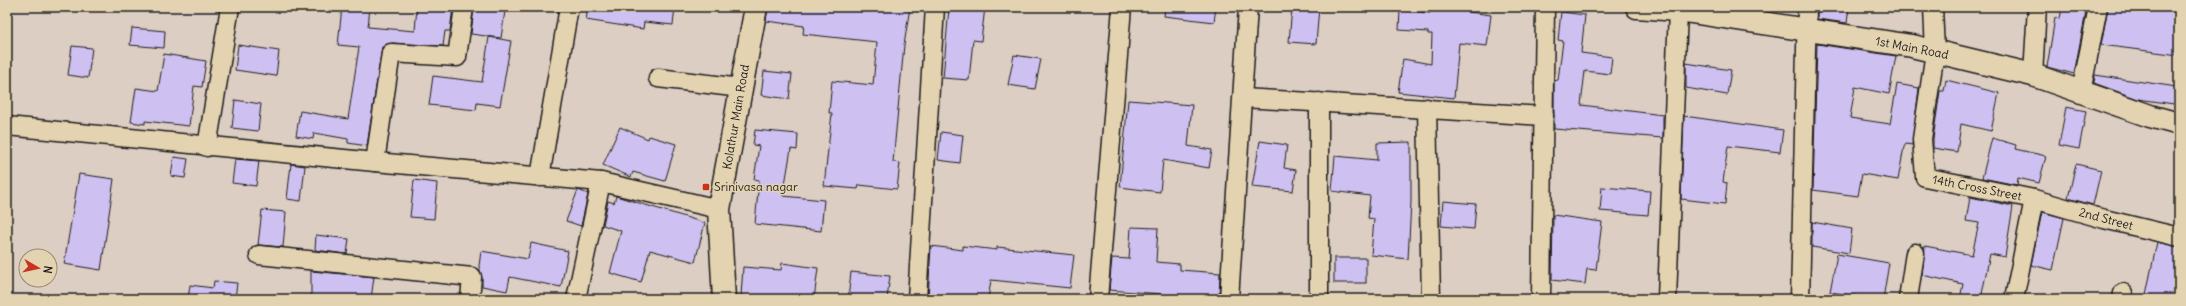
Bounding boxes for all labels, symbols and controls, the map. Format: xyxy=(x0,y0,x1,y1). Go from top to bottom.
street label: 1st Main Road xyxy=(1874,33,1950,62)
street label: Kolathur Main Road xyxy=(719,63,752,171)
street label: 14th Cross Street xyxy=(1931,171,2023,204)
place label: Srinivasa nagar xyxy=(714,179,798,194)
marker: Srinivasa nagar xyxy=(701,182,711,192)
street label: 2nd Street xyxy=(2077,204,2135,233)
north arrow xyxy=(18,248,58,288)
text: N xyxy=(40,265,55,274)

